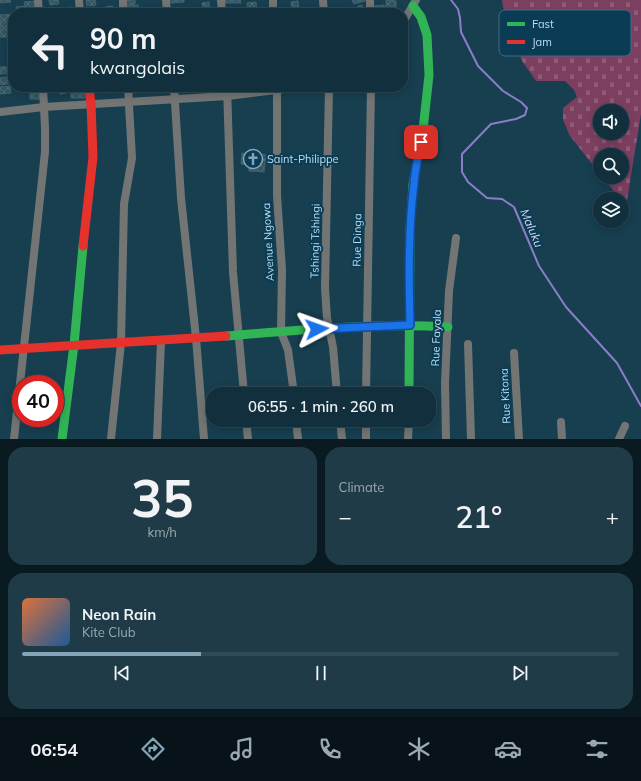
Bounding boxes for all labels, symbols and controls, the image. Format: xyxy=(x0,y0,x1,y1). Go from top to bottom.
legend xyxy=(499,10,631,56)
text: Fast xyxy=(532,17,554,31)
text: 90 m xyxy=(90,21,156,56)
icon: left xyxy=(24,24,76,76)
text: Jam xyxy=(532,35,552,49)
text: kwangolais xyxy=(90,56,185,79)
map controls xyxy=(593,104,629,228)
button: sound xyxy=(593,104,629,140)
pin xyxy=(404,125,438,159)
icon: arrive xyxy=(410,131,432,153)
church icon: Saint-Philippe xyxy=(242,148,264,170)
button: search xyxy=(593,148,629,184)
place label: Saint-Philippe xyxy=(267,152,339,166)
button: layers xyxy=(593,192,629,228)
street label: Avenue Ngowa xyxy=(259,203,277,281)
street label: Tshingi Tshingi xyxy=(307,203,323,279)
water label: Maluku xyxy=(517,206,547,250)
street label: Rue Dinga xyxy=(350,213,364,267)
position arrow xyxy=(296,308,338,350)
street label: Rue Fayala xyxy=(428,309,444,367)
street label: Rue Kitona xyxy=(497,368,513,424)
speed limit sign: 40 xyxy=(12,375,64,427)
text: 06:55 · 1 min · 260 m xyxy=(248,397,394,416)
text: 35 xyxy=(131,465,193,530)
text: Climate xyxy=(339,479,384,495)
text: 21° xyxy=(455,498,502,536)
text: − xyxy=(339,503,352,531)
text: + xyxy=(606,503,619,531)
text: km/h xyxy=(148,524,177,540)
text: Neon Rain xyxy=(82,605,156,624)
text: Kite Club xyxy=(82,624,136,640)
icon: previous xyxy=(111,662,133,684)
icon: pause xyxy=(310,662,332,684)
icon: next xyxy=(509,662,531,684)
icon: directions xyxy=(139,735,167,763)
icon: music xyxy=(228,735,256,763)
icon: phone xyxy=(316,735,344,763)
icon: climate xyxy=(405,735,433,763)
icon: car xyxy=(494,735,522,763)
icon: filters xyxy=(583,735,611,763)
text: 06:54 xyxy=(30,738,78,761)

